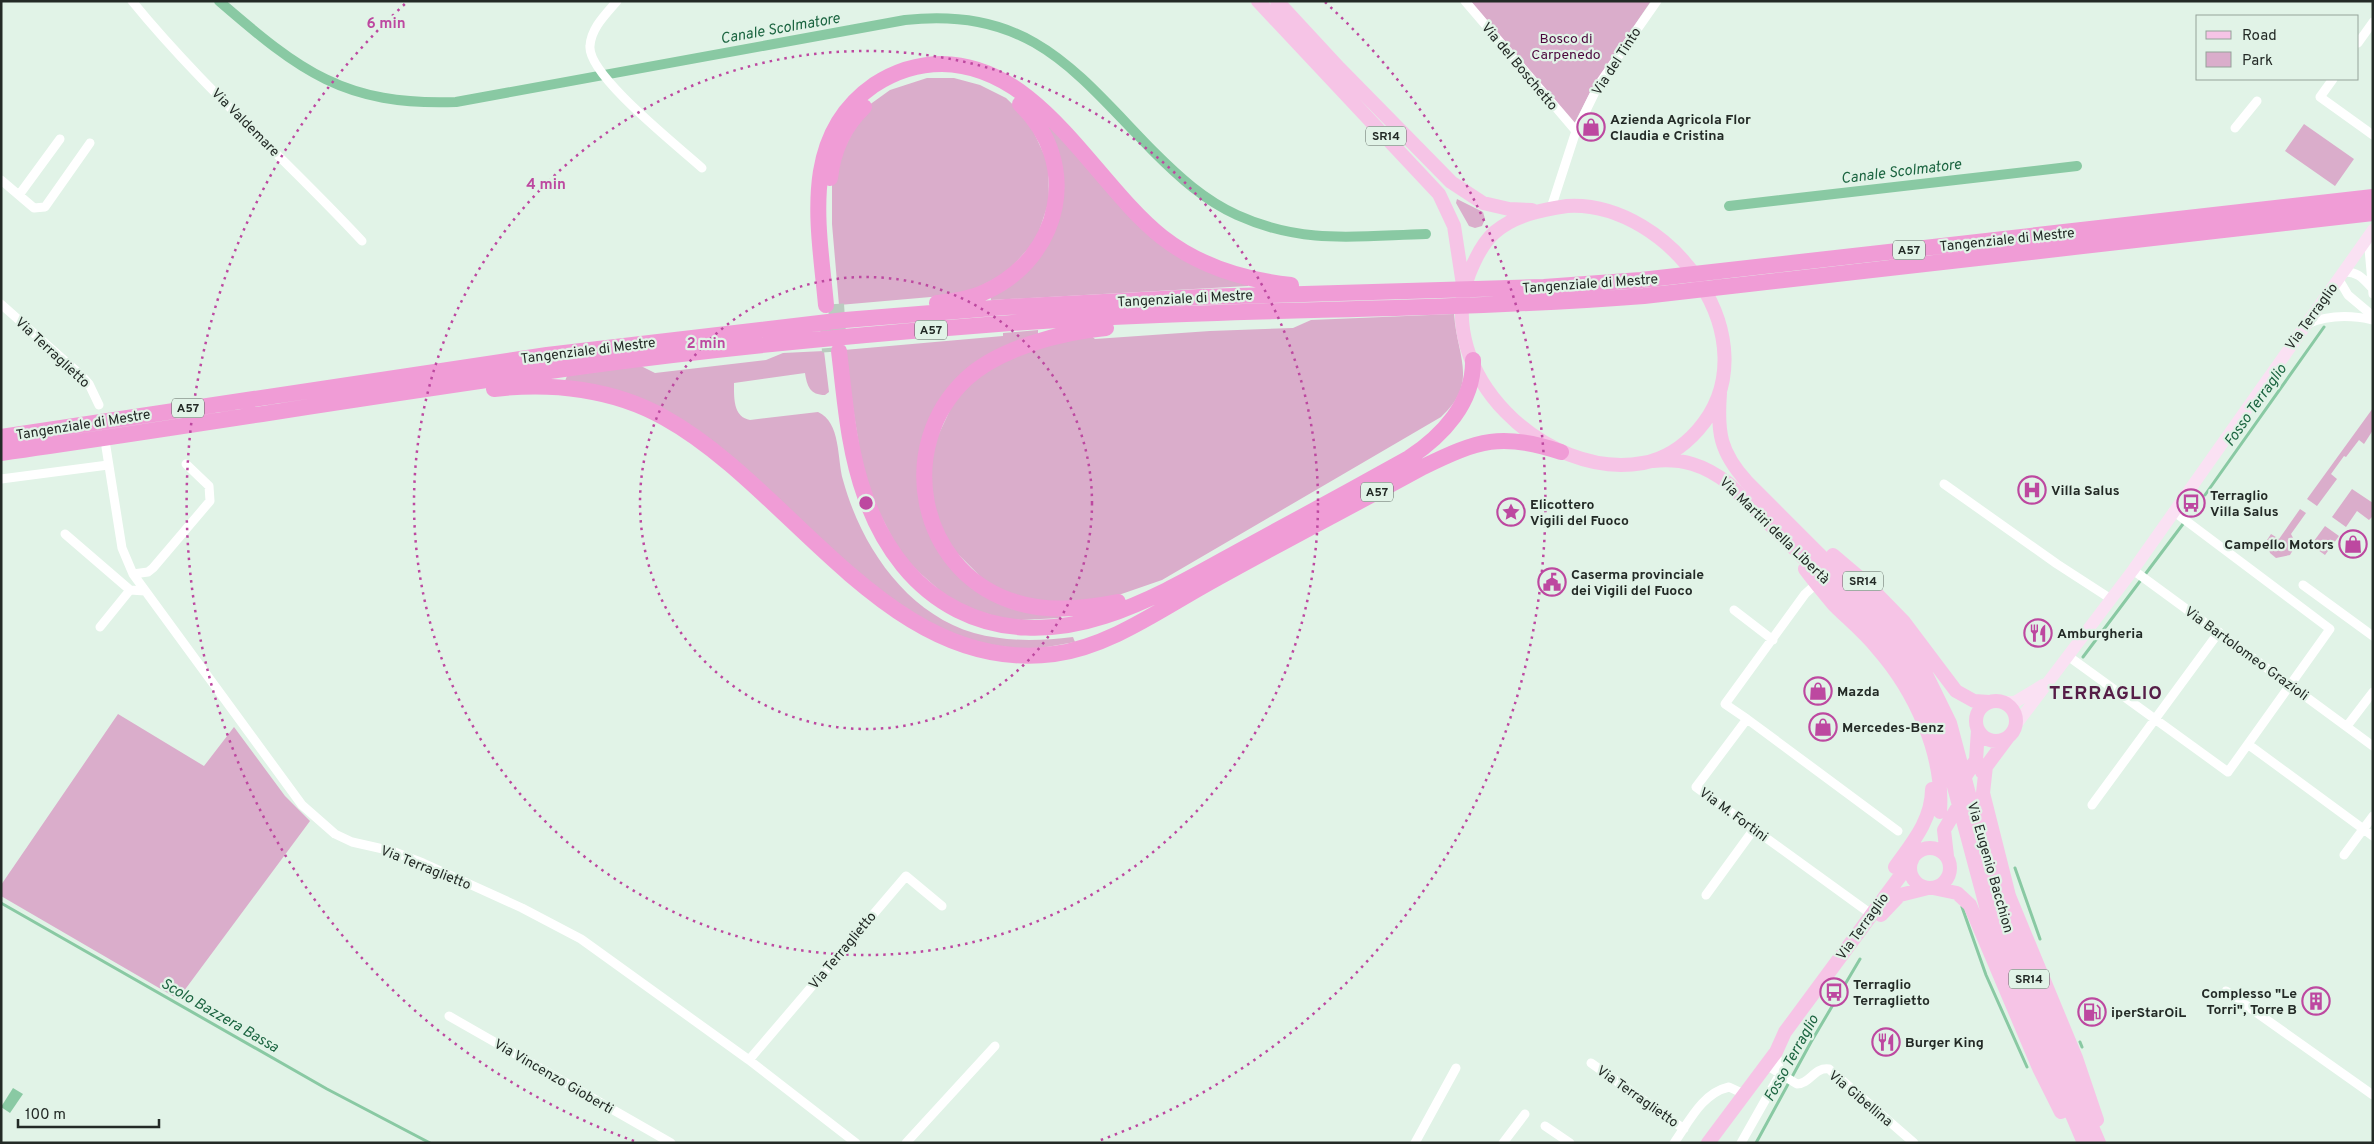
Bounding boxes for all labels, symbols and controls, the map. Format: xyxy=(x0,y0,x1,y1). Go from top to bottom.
water label: Canale Scolmatore xyxy=(719,10,842,49)
text: 6 min xyxy=(366,15,406,34)
legend xyxy=(2196,15,2359,80)
street label: Via del Boschetto xyxy=(1477,20,1561,115)
street label: Via del Tinto xyxy=(1589,25,1646,99)
text: Road xyxy=(2242,27,2277,46)
park label: Bosco di Carpenedo xyxy=(1531,31,1601,64)
text: Park xyxy=(2242,52,2273,71)
street label: Via Valdemare xyxy=(207,85,283,161)
shop icon: Azienda Agricola Flor Claudia e Cristina xyxy=(1576,112,1606,142)
place label: Azienda Agricola Flor Claudia e Cristina xyxy=(1610,112,1751,145)
road number: SR14 xyxy=(1366,126,1406,146)
water label: Canale Scolmatore xyxy=(1840,156,1963,189)
text: 4 min xyxy=(526,176,566,195)
street label: Tangenziale di Mestre xyxy=(1939,225,2076,256)
road number: A57 xyxy=(1893,240,1925,260)
street label: Tangenziale di Mestre xyxy=(1522,271,1658,298)
street label: Via Terraglio xyxy=(2282,280,2342,354)
street label: Tangenziale di Mestre xyxy=(1117,287,1253,312)
street label: Via Terraglietto xyxy=(11,314,93,392)
road number: A57 xyxy=(915,320,947,340)
street label: Tangenziale di Mestre xyxy=(520,335,657,368)
text: 2 min xyxy=(686,335,726,354)
water label: Fosso Terraglio xyxy=(2221,361,2292,451)
road number: A57 xyxy=(172,398,204,418)
street label: Tangenziale di Mestre xyxy=(15,406,152,445)
street label: Via Martiri della Libertà xyxy=(1715,474,1833,588)
hospital icon: Villa Salus xyxy=(2017,475,2047,505)
road number: A57 xyxy=(1361,482,1393,502)
place label: Villa Salus xyxy=(2051,483,2120,500)
bus stop icon: Terraglio Villa Salus xyxy=(2176,488,2206,518)
place label: Terraglio Villa Salus xyxy=(2210,488,2279,521)
centre of rings xyxy=(857,494,875,512)
place icon: Elicottero Vigili del Fuoco xyxy=(1496,497,1526,527)
place label: Elicottero Vigili del Fuoco xyxy=(1530,497,1629,530)
shop icon: Campello Motors xyxy=(2338,529,2368,559)
place label: Campello Motors xyxy=(2224,537,2334,554)
public building icon: Caserma provinciale dei Vigili del Fuoco xyxy=(1537,567,1567,597)
place label: Caserma provinciale dei Vigili del Fuoco xyxy=(1571,567,1704,600)
road number: SR14 xyxy=(1843,572,1883,590)
street label: Via Bartolomeo Grazioli xyxy=(2181,604,2311,705)
restaurant icon: Amburgheria xyxy=(2023,618,2053,648)
place label: Amburgheria xyxy=(2057,626,2143,643)
shop icon: Mazda xyxy=(1803,676,1833,706)
district label: TERRAGLIO xyxy=(2049,682,2163,706)
place label: Mazda xyxy=(1837,684,1880,701)
shop icon: Mercedes-Benz xyxy=(1808,712,1838,742)
place label: Mercedes-Benz xyxy=(1842,720,1944,737)
street label: Via M. Fortini xyxy=(1695,784,1771,846)
street label: Via Eugenio Bacchion xyxy=(1963,800,2016,935)
street label: Via Terraglietto xyxy=(378,843,473,894)
street label: Via Terraglio xyxy=(1833,890,1893,964)
street label: Via Terraglietto xyxy=(806,909,881,993)
road number: SR14 xyxy=(2009,970,2049,989)
water label: Scolo Bazzera Bassa xyxy=(157,975,282,1058)
bus stop icon: Terraglio Terraglietto xyxy=(1819,977,1849,1007)
place label: Terraglio Terraglietto xyxy=(1853,977,1930,1010)
place label: Complesso "Le Torri", Torre B xyxy=(2201,986,2297,1019)
building icon: Complesso "Le Torri", Torre B xyxy=(2301,986,2331,1016)
fuel station icon: iperStarOiL xyxy=(2077,997,2107,1027)
place label: iperStarOiL xyxy=(2111,1005,2186,1022)
water label: Fosso Terraglio xyxy=(1761,1012,1824,1105)
restaurant icon: Burger King xyxy=(1871,1027,1901,1057)
place label: Burger King xyxy=(1905,1035,1984,1052)
street label: Via Vincenzo Gioberti xyxy=(490,1036,616,1118)
street label: Via Terraglietto xyxy=(1593,1063,1681,1132)
street label: Via Gibellina xyxy=(1825,1067,1896,1131)
scale bar xyxy=(18,1096,159,1128)
text: 100 m xyxy=(25,1106,66,1125)

